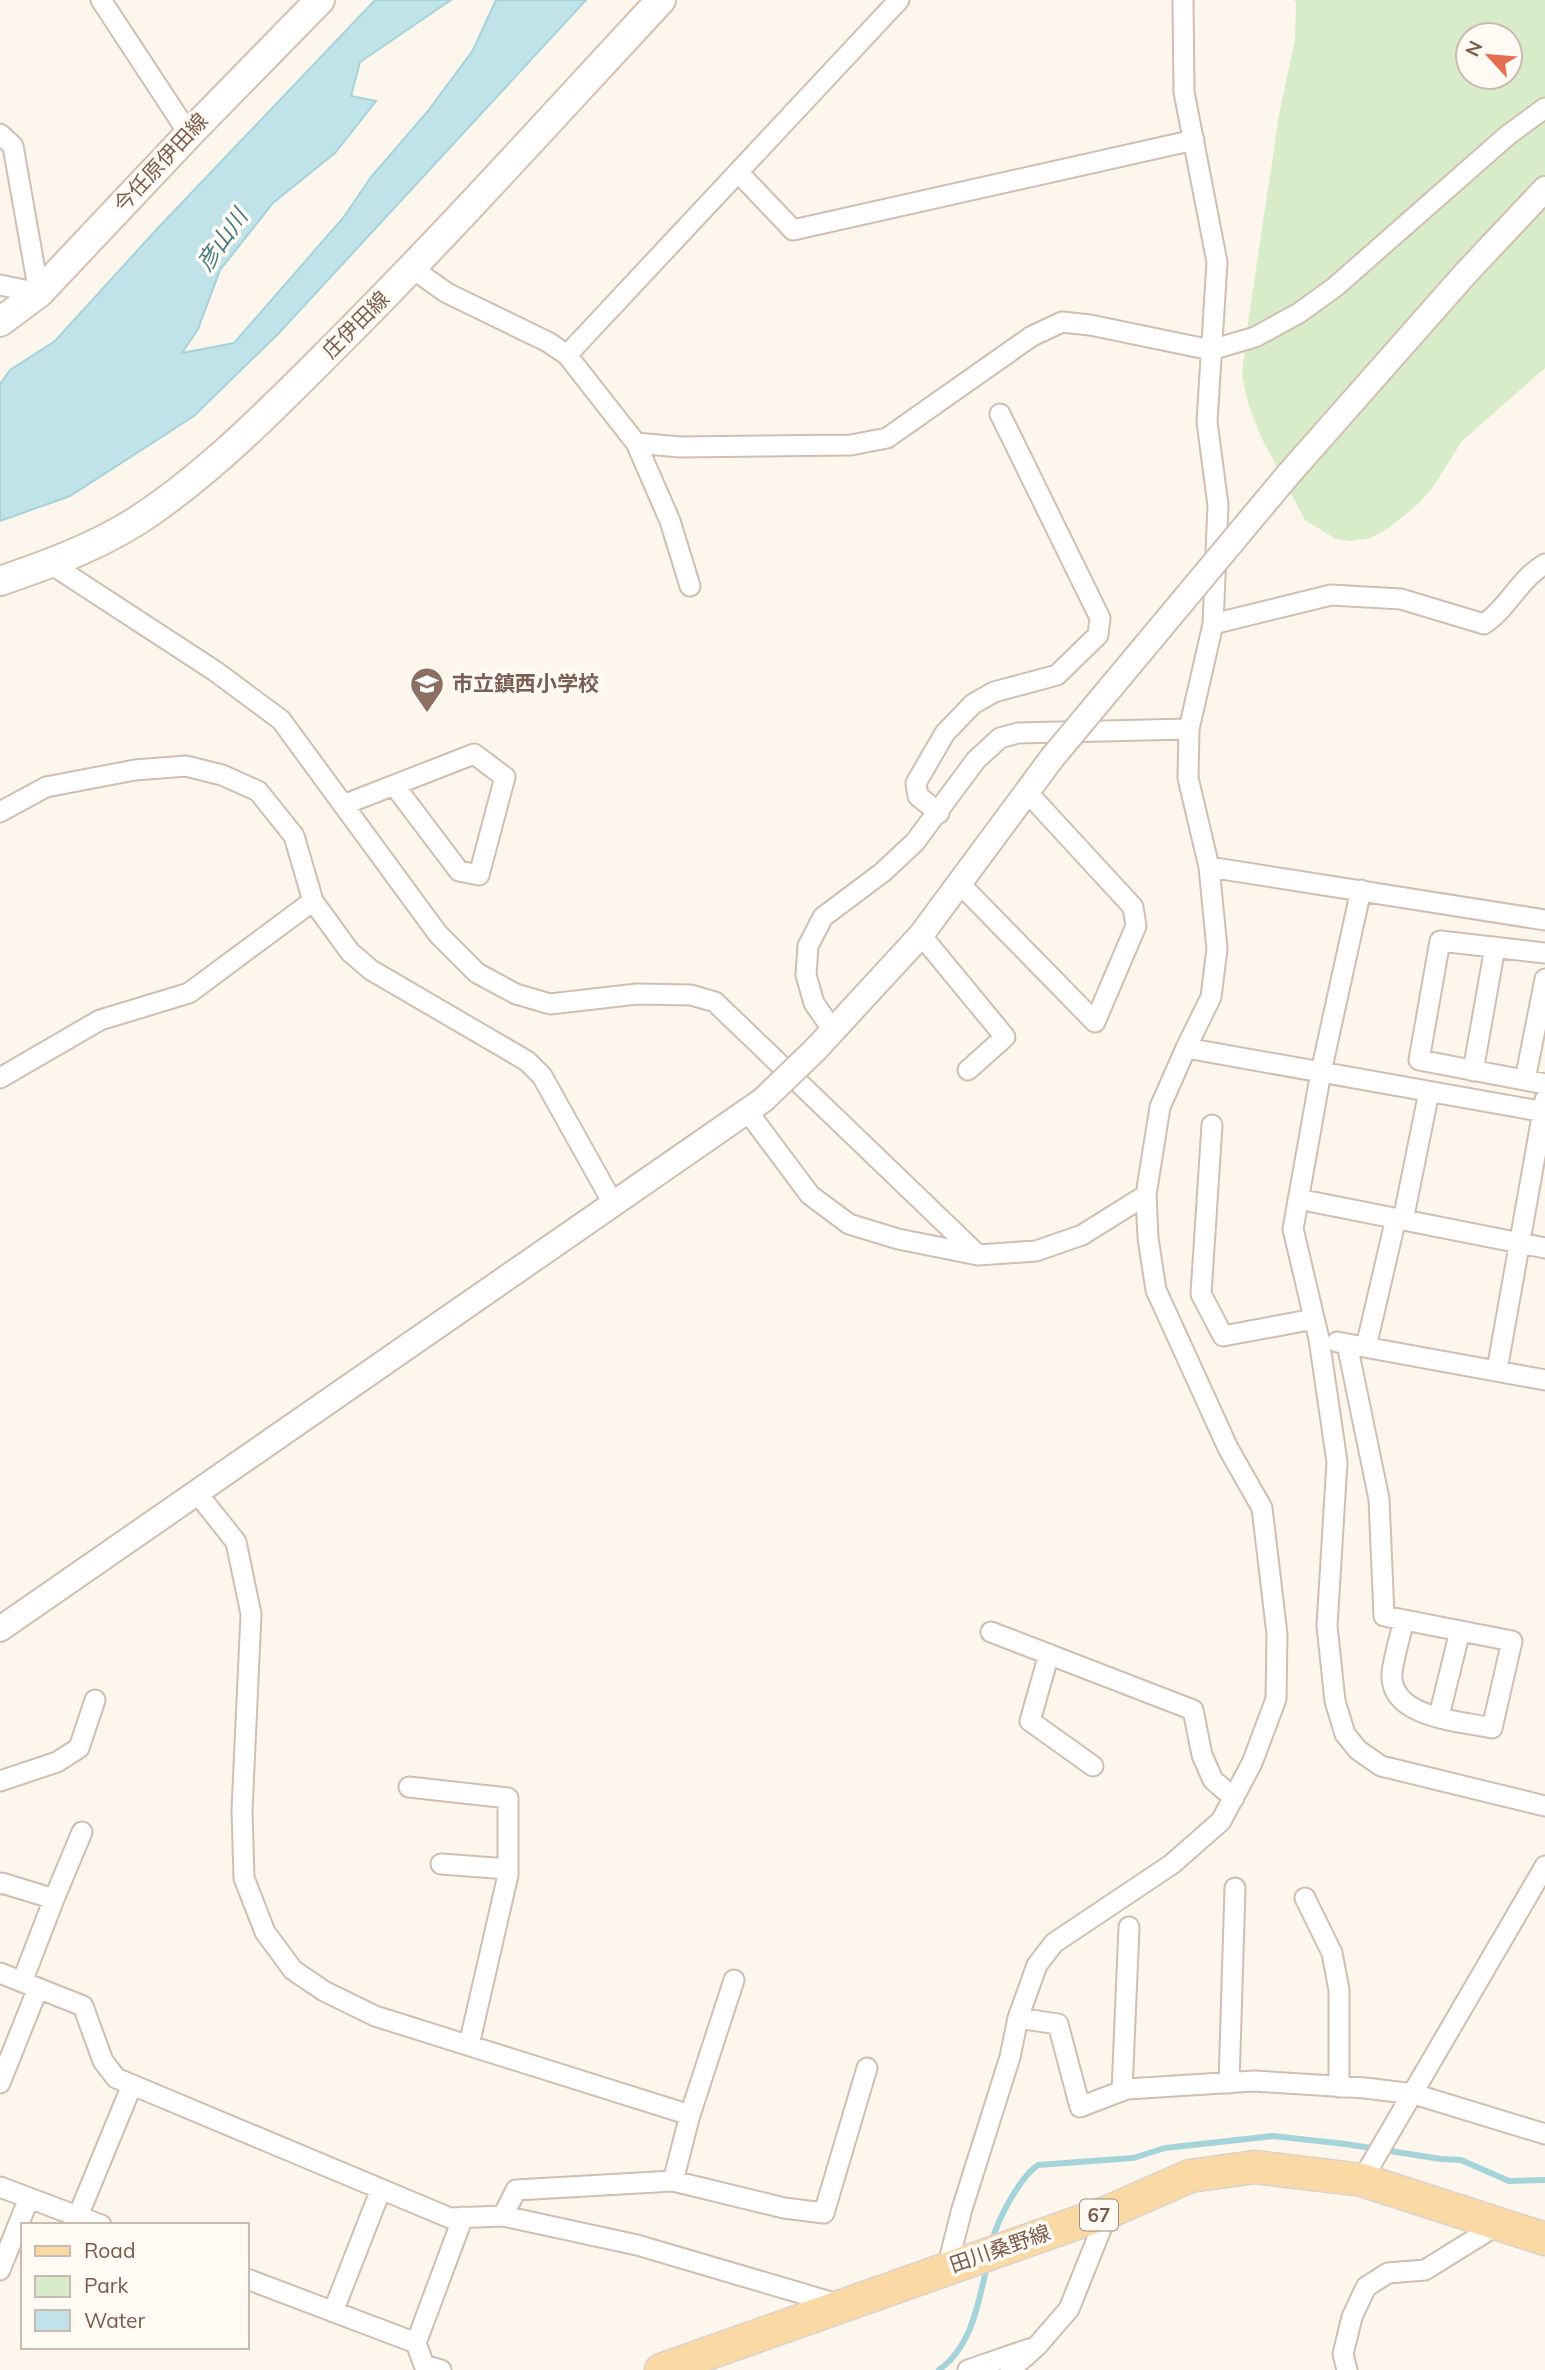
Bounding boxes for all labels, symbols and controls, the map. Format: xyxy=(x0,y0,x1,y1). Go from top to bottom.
north arrow xyxy=(1454,21,1524,91)
text: N xyxy=(1460,37,1488,60)
street label: 今任原伊田線 xyxy=(108,107,213,217)
water label: 彦山川 xyxy=(190,201,255,276)
street label: 庄伊田線 xyxy=(316,285,394,363)
school or university icon: 市立鎮西小学校 xyxy=(408,665,446,714)
place label: 市立鎮西小学校 xyxy=(452,670,599,696)
road number: 67 xyxy=(1080,2200,1118,2230)
street label: 田川桑野線 xyxy=(946,2219,1054,2277)
legend xyxy=(21,2223,248,2349)
text: Road xyxy=(84,2237,135,2263)
text: Park xyxy=(84,2272,128,2298)
text: Water xyxy=(84,2307,145,2333)

